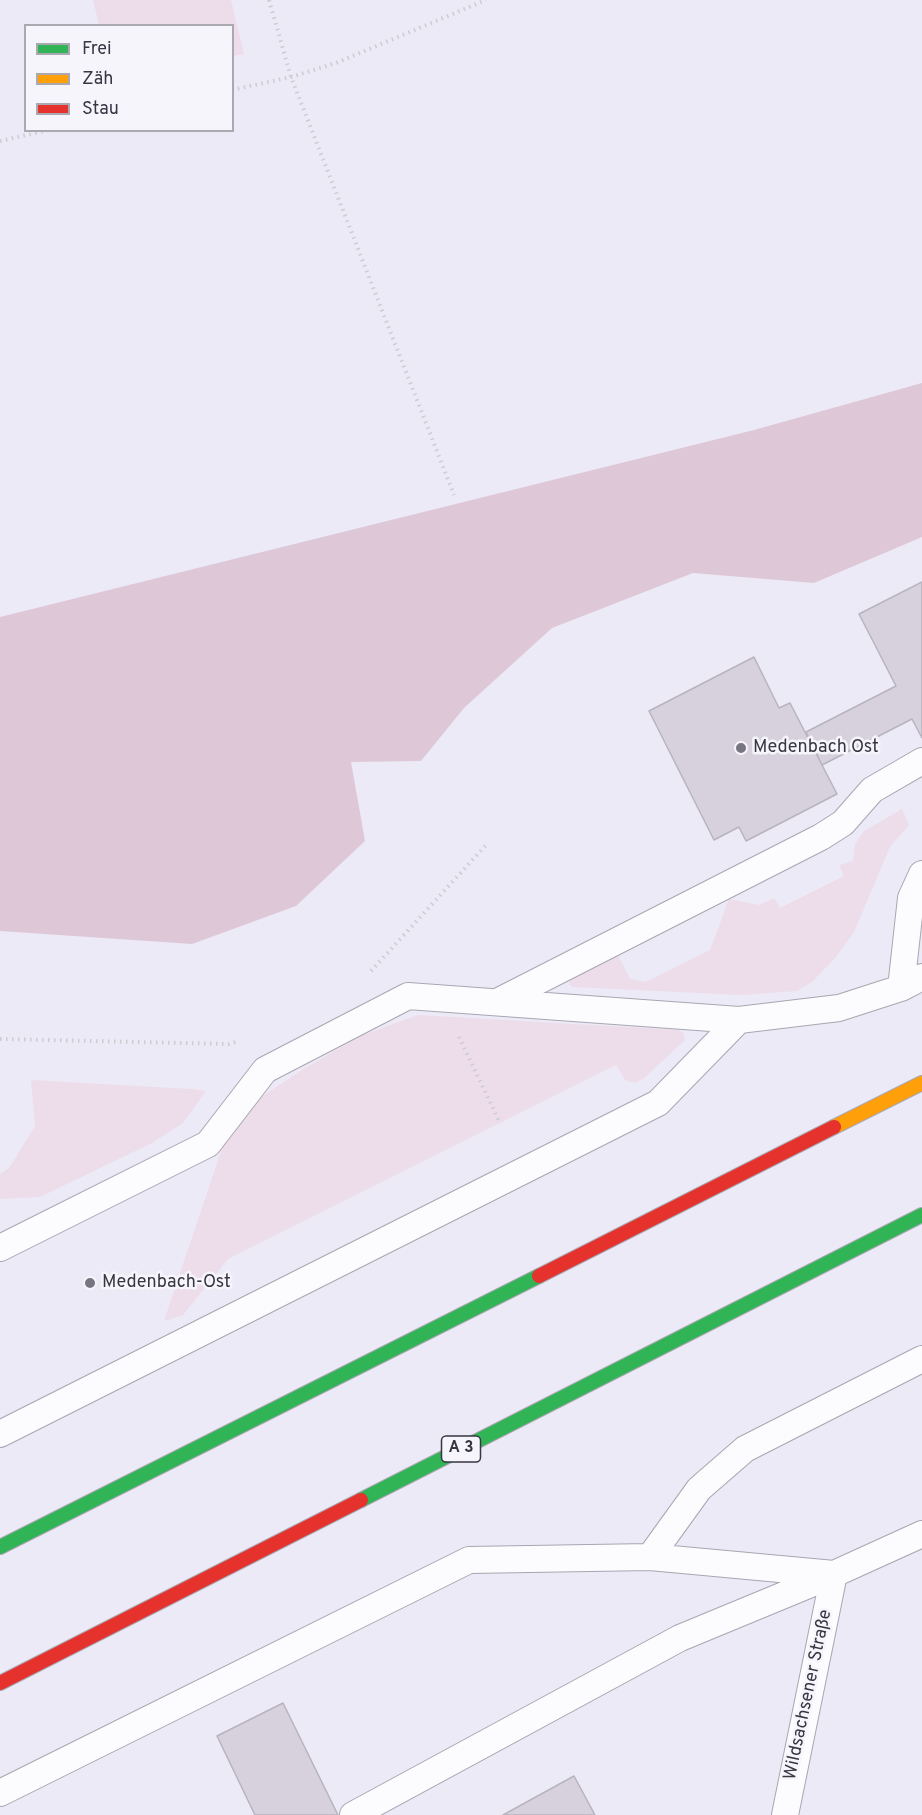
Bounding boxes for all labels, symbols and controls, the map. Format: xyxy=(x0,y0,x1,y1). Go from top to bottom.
legend xyxy=(24,24,234,132)
text: Frei xyxy=(82,38,112,61)
text: Zäh xyxy=(82,68,113,91)
text: Stau xyxy=(82,98,119,121)
place label: Medenbach Ost xyxy=(753,737,879,759)
marker: Medenbach Ost xyxy=(734,741,748,755)
place label: Medenbach-Ost xyxy=(102,1272,231,1294)
marker: Medenbach-Ost xyxy=(83,1276,97,1290)
road number: A 3 xyxy=(442,1436,480,1462)
street label: Wildsachsener Straße xyxy=(780,1608,838,1782)

